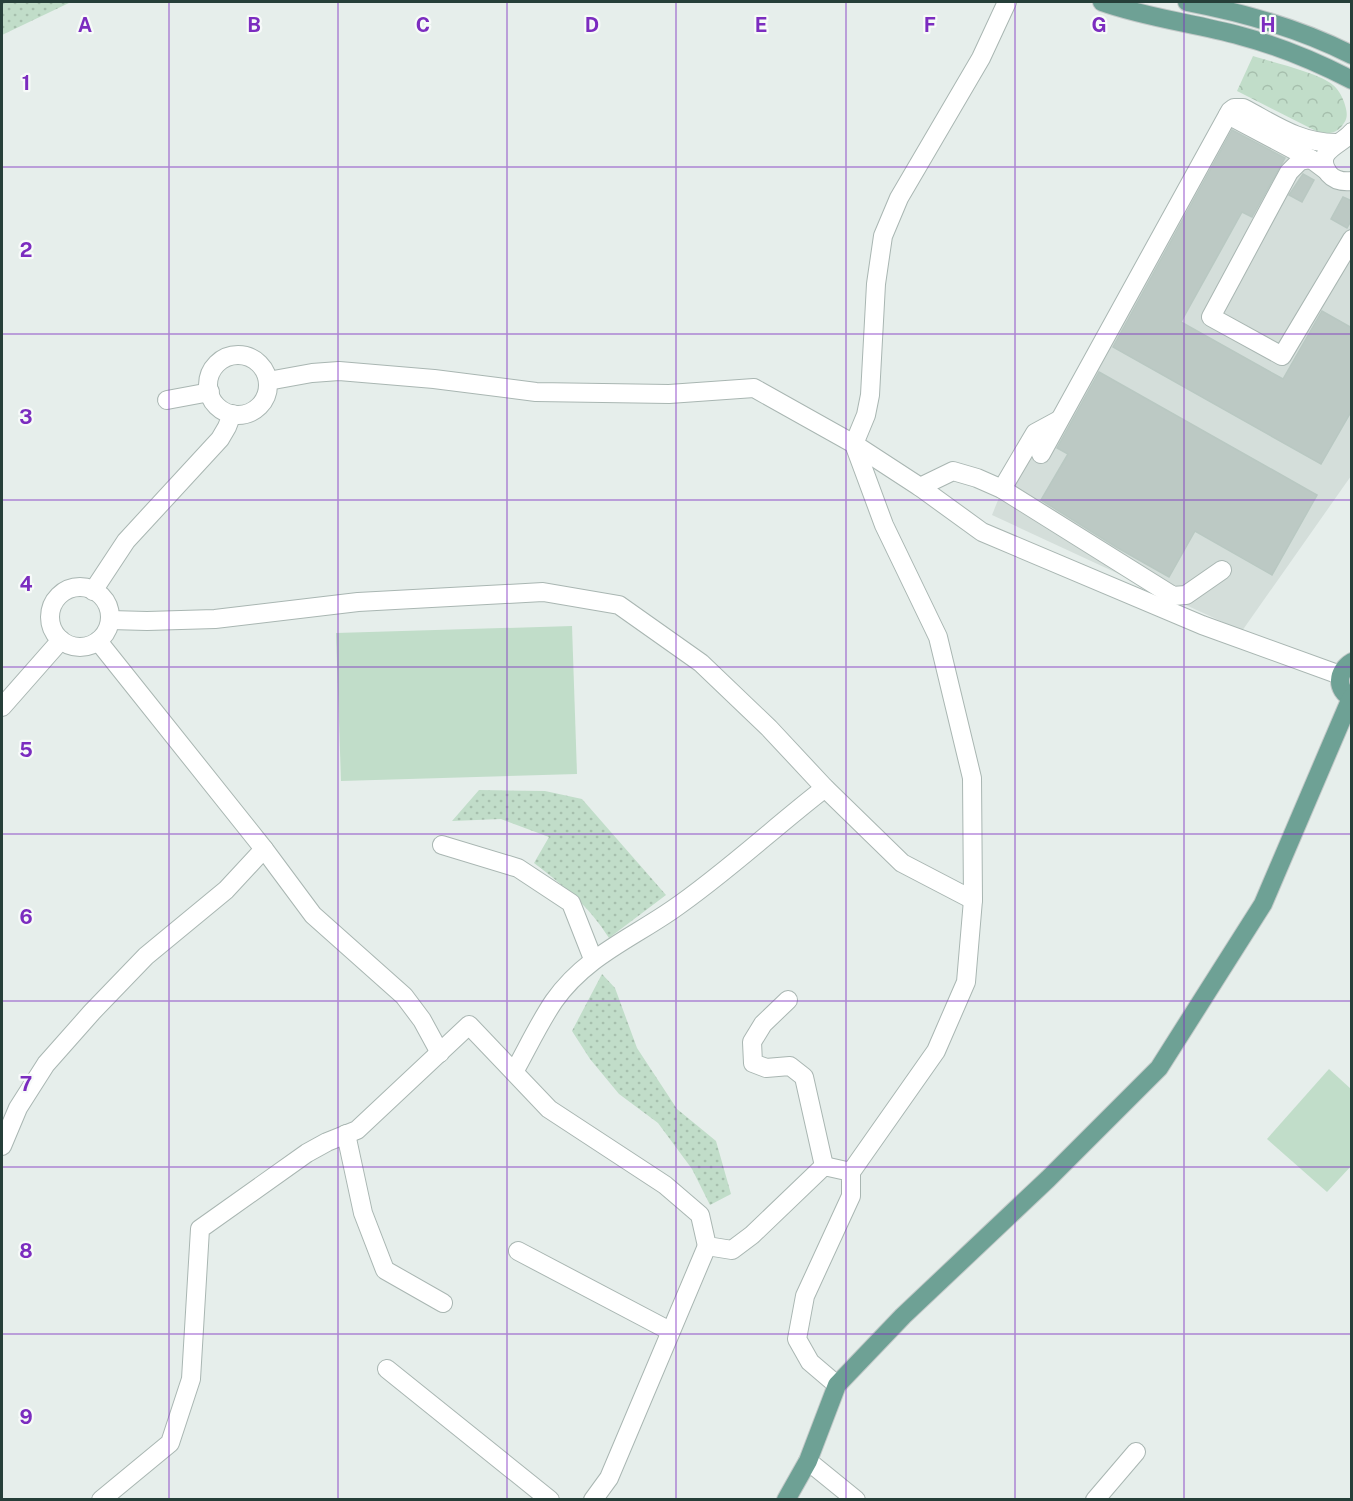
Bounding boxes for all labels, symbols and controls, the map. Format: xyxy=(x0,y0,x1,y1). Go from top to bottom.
text: A xyxy=(78,13,92,37)
text: B xyxy=(247,13,261,37)
text: C xyxy=(416,13,430,37)
text: D xyxy=(585,13,599,37)
text: E xyxy=(755,13,767,37)
text: F xyxy=(924,13,936,37)
text: G xyxy=(1091,13,1107,37)
text: H xyxy=(1260,13,1276,37)
text: 1 xyxy=(22,71,30,95)
text: 2 xyxy=(20,238,32,262)
text: 3 xyxy=(19,405,33,429)
text: 4 xyxy=(19,572,33,596)
text: 5 xyxy=(19,738,33,762)
text: 6 xyxy=(19,905,33,929)
text: 7 xyxy=(20,1072,32,1096)
text: 8 xyxy=(19,1239,33,1263)
text: 9 xyxy=(19,1405,33,1429)

